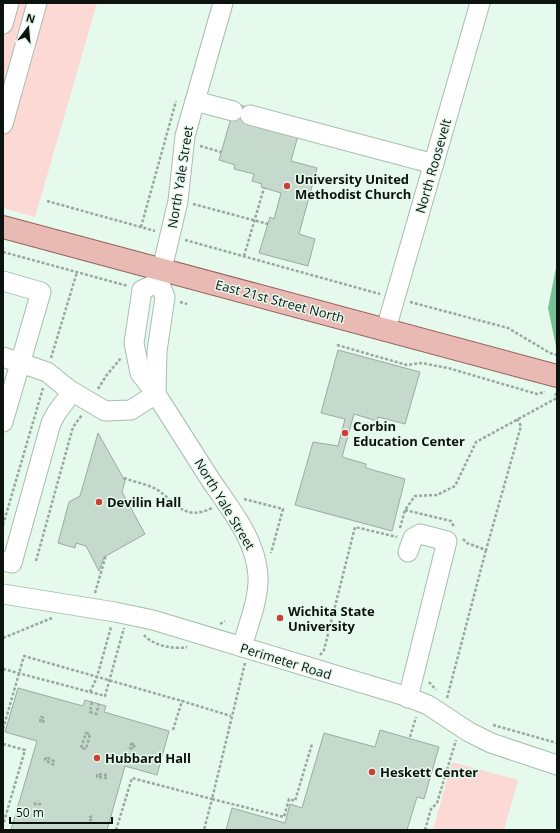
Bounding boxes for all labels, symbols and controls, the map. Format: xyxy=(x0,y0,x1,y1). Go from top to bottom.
north arrow xyxy=(8,8,48,48)
text: N xyxy=(25,9,37,26)
street label: North Roosevelt xyxy=(411,116,455,215)
street label: North Yale Street xyxy=(163,124,197,230)
place label: University United Methodist Church xyxy=(295,170,411,203)
marker: University United Methodist Church xyxy=(282,181,292,191)
street label: East 21st Street North xyxy=(213,275,347,327)
place label: Corbin Education Center xyxy=(353,417,465,450)
marker: Corbin Education Center xyxy=(340,428,350,438)
street label: North Yale Street xyxy=(191,455,260,553)
place label: Devilin Hall xyxy=(107,493,181,511)
marker: Devilin Hall xyxy=(94,497,104,507)
place label: Wichita State University xyxy=(288,602,375,635)
marker: Wichita State University xyxy=(275,613,285,623)
street label: Perimeter Road xyxy=(238,639,334,683)
place label: Hubbard Hall xyxy=(105,749,191,767)
marker: Hubbard Hall xyxy=(92,753,102,763)
place label: Heskett Center xyxy=(380,763,478,781)
marker: Heskett Center xyxy=(367,767,377,777)
scale bar xyxy=(10,799,112,825)
text: 50 m xyxy=(16,804,44,821)

